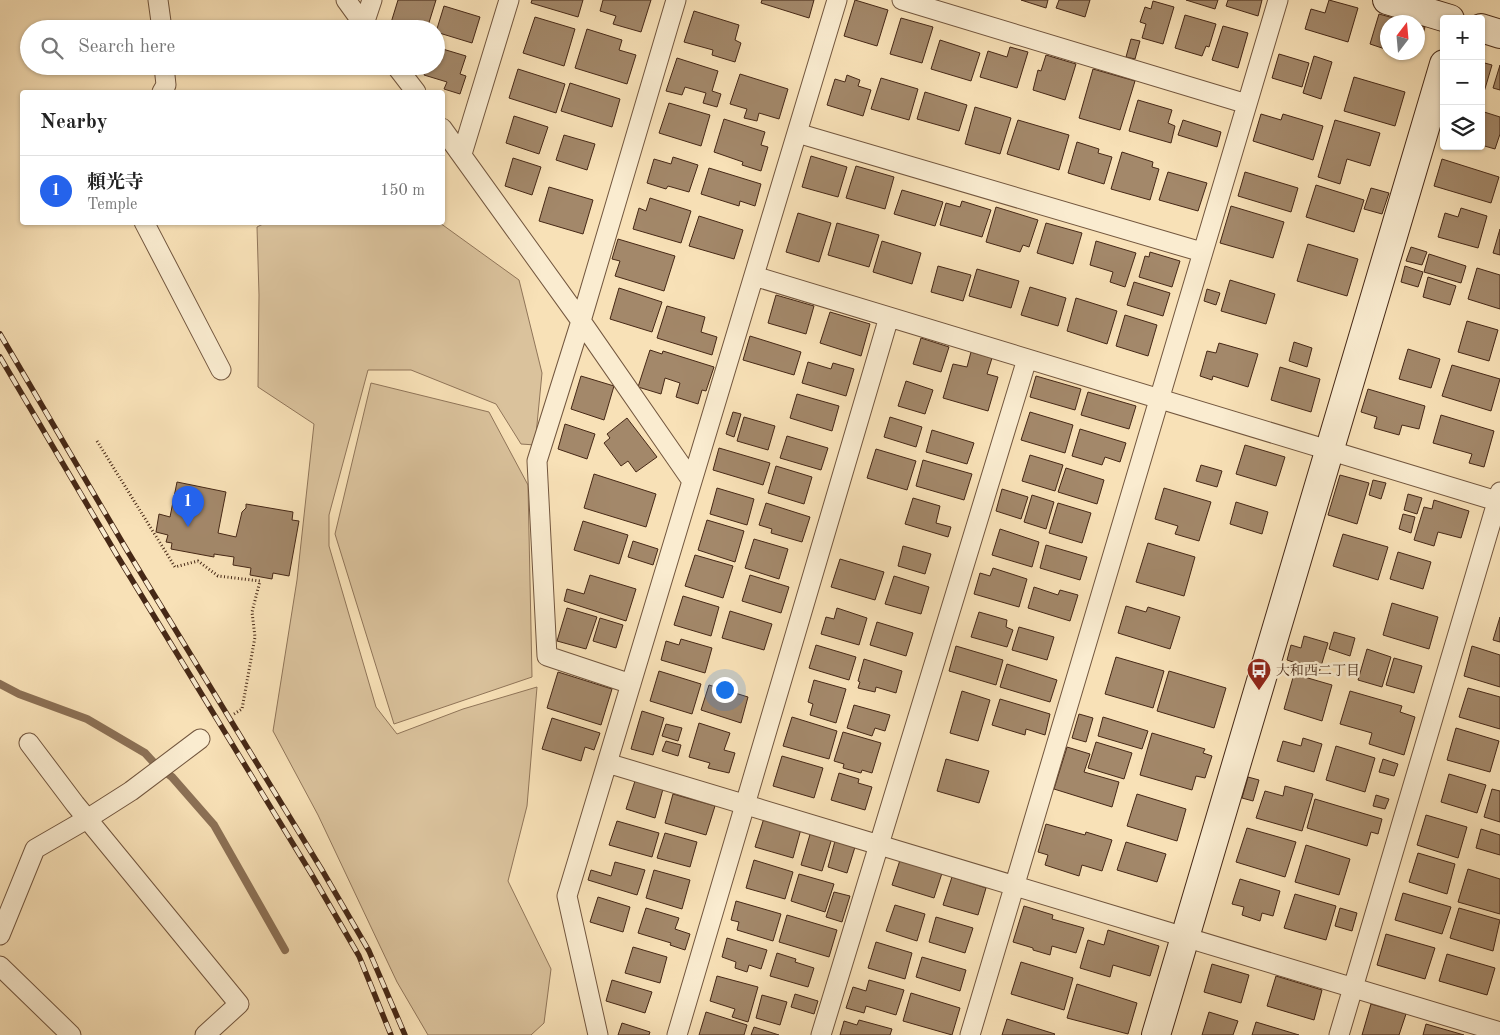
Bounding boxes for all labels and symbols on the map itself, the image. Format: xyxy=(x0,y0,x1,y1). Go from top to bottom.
north arrow xyxy=(1380,15,1425,60)
pin: 1 xyxy=(172,486,204,527)
bus stop icon: 大和西二丁目 xyxy=(1246,657,1272,691)
place label: 大和西二丁目 xyxy=(1276,663,1360,678)
your location xyxy=(712,677,738,703)

